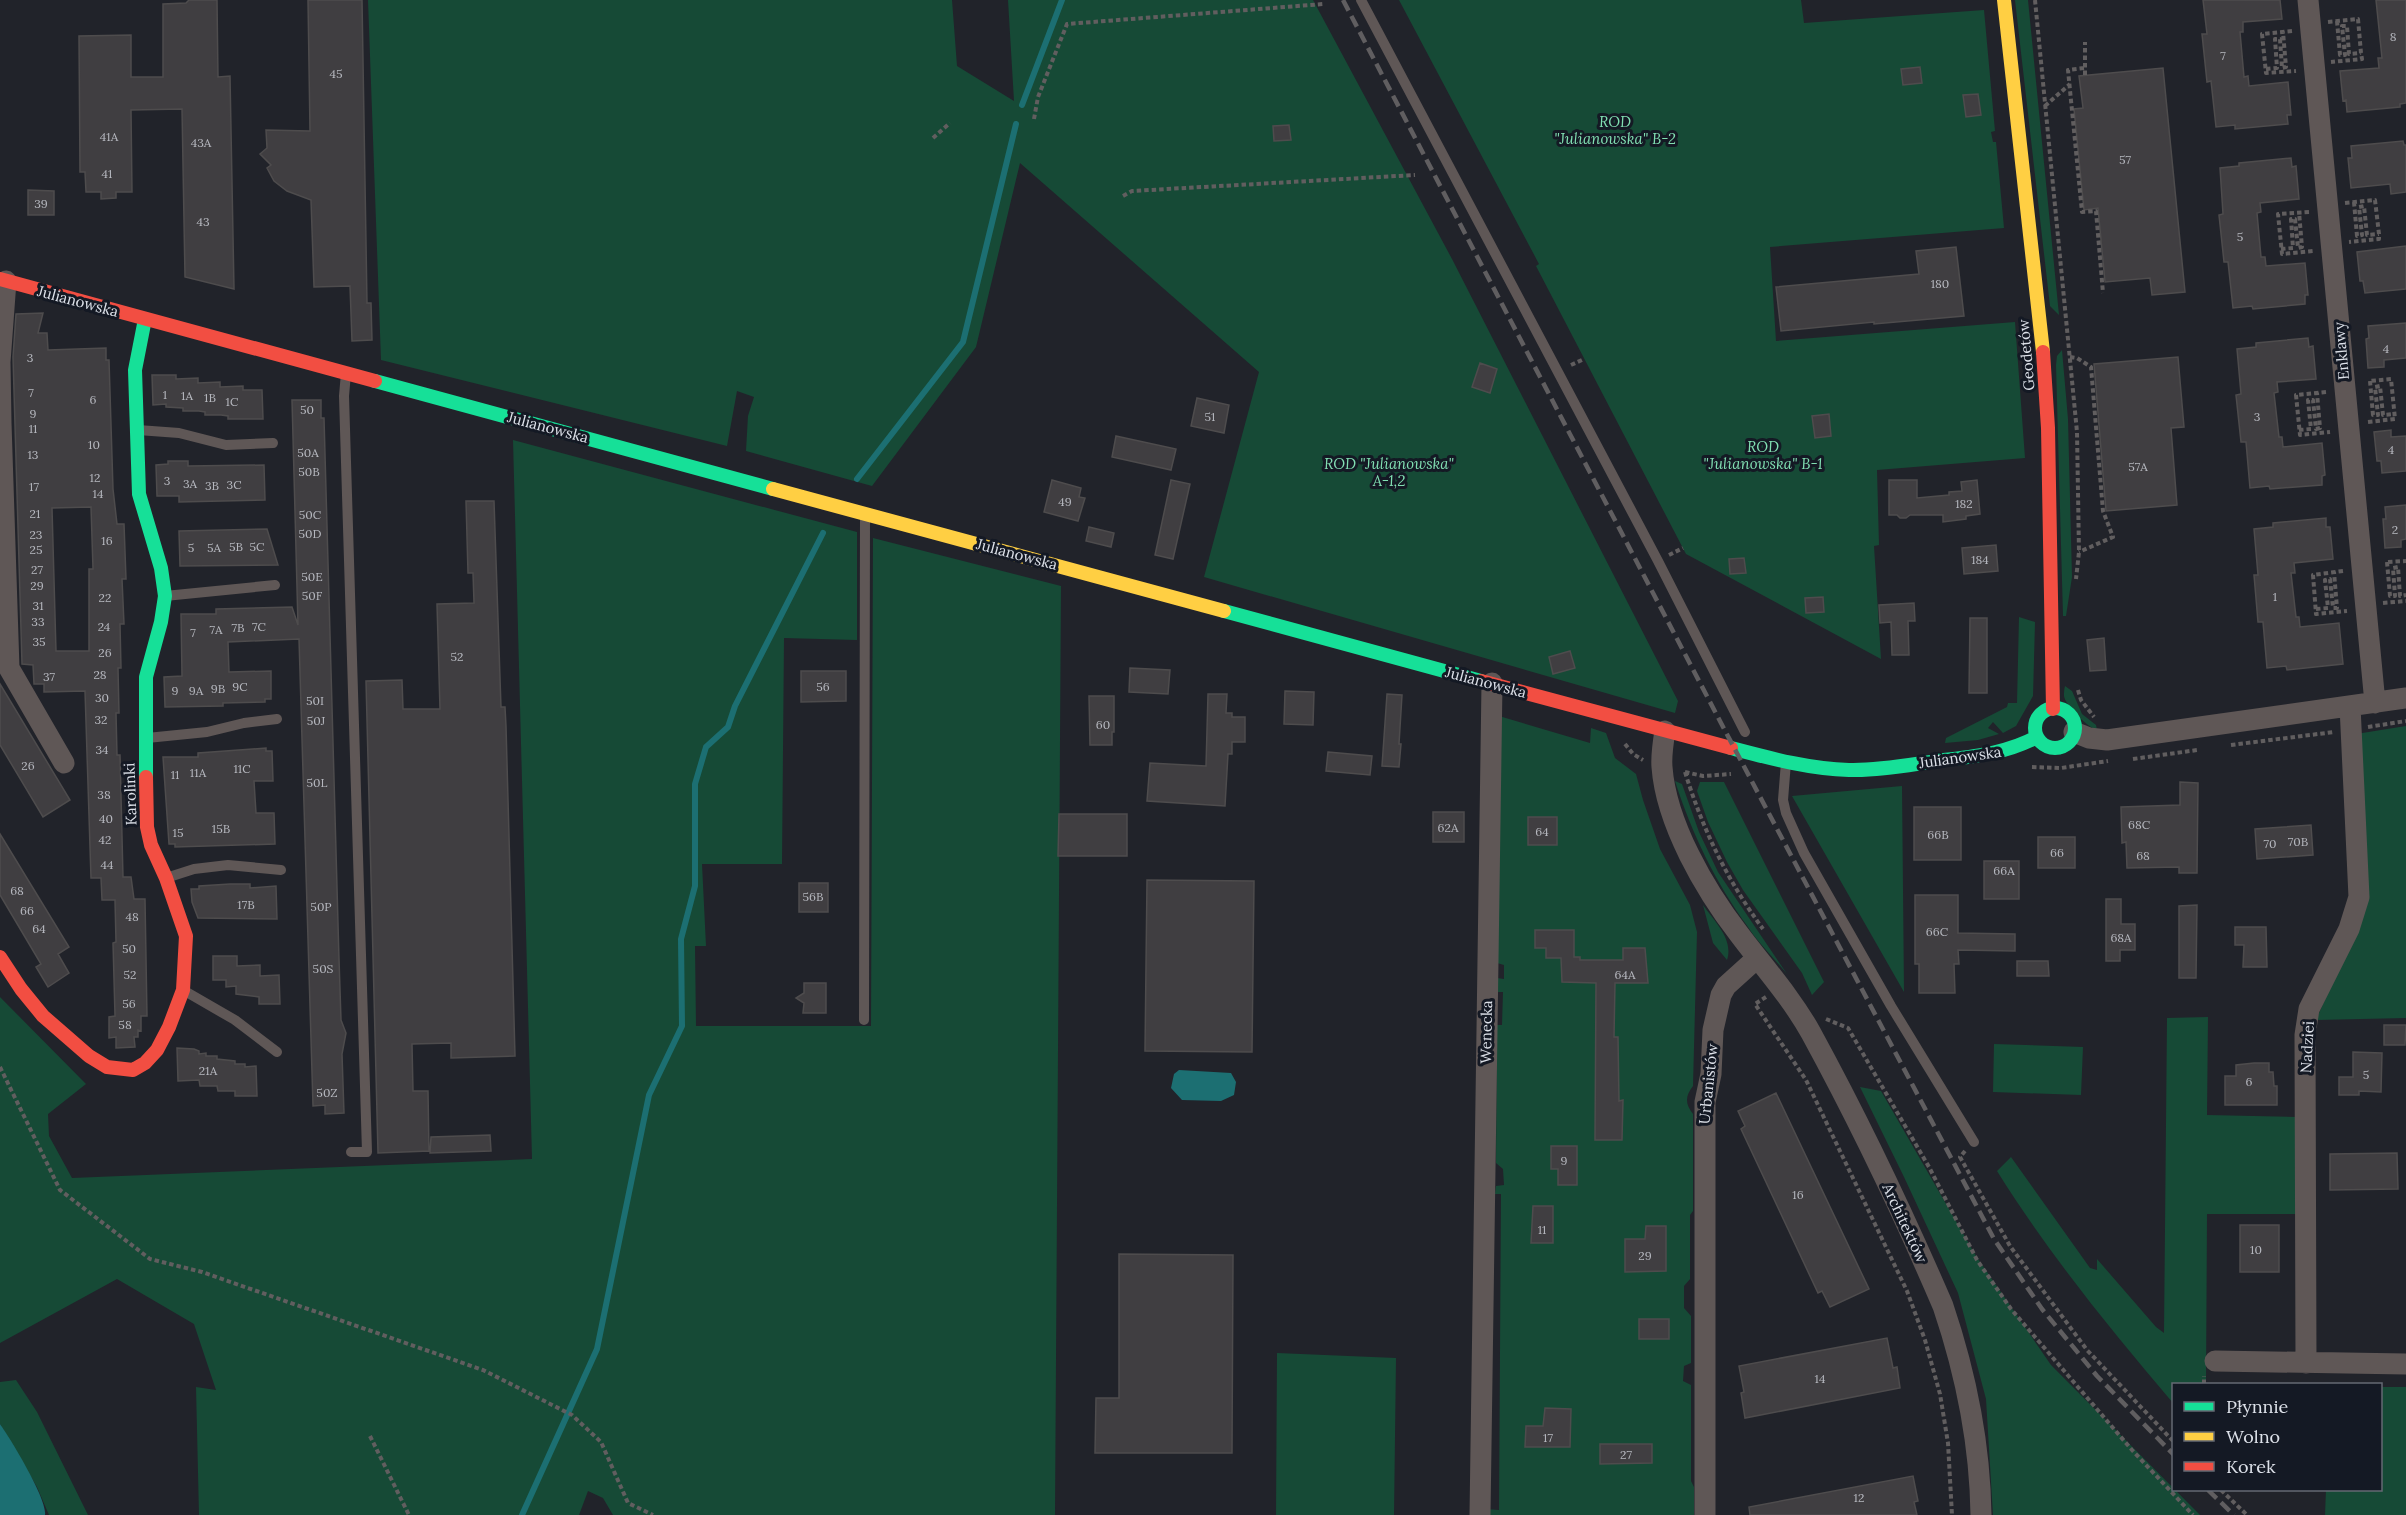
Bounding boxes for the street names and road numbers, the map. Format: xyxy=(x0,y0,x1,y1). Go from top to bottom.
street label: Julianowska xyxy=(34,281,121,321)
street label: Geodetów xyxy=(2013,318,2039,392)
street label: Enklawy xyxy=(2329,321,2353,381)
street label: Julianowska xyxy=(504,407,591,447)
street label: Julianowska xyxy=(973,534,1060,574)
street label: Julianowska xyxy=(1442,662,1529,702)
street label: Julianowska xyxy=(1917,742,2003,772)
street label: Karolinki xyxy=(119,762,141,826)
street label: Wenecka xyxy=(1476,1000,1496,1064)
street label: Nadziei xyxy=(2296,1020,2318,1074)
street label: Urbanistów xyxy=(1694,1043,1722,1125)
street label: Architektów xyxy=(1878,1179,1932,1266)

